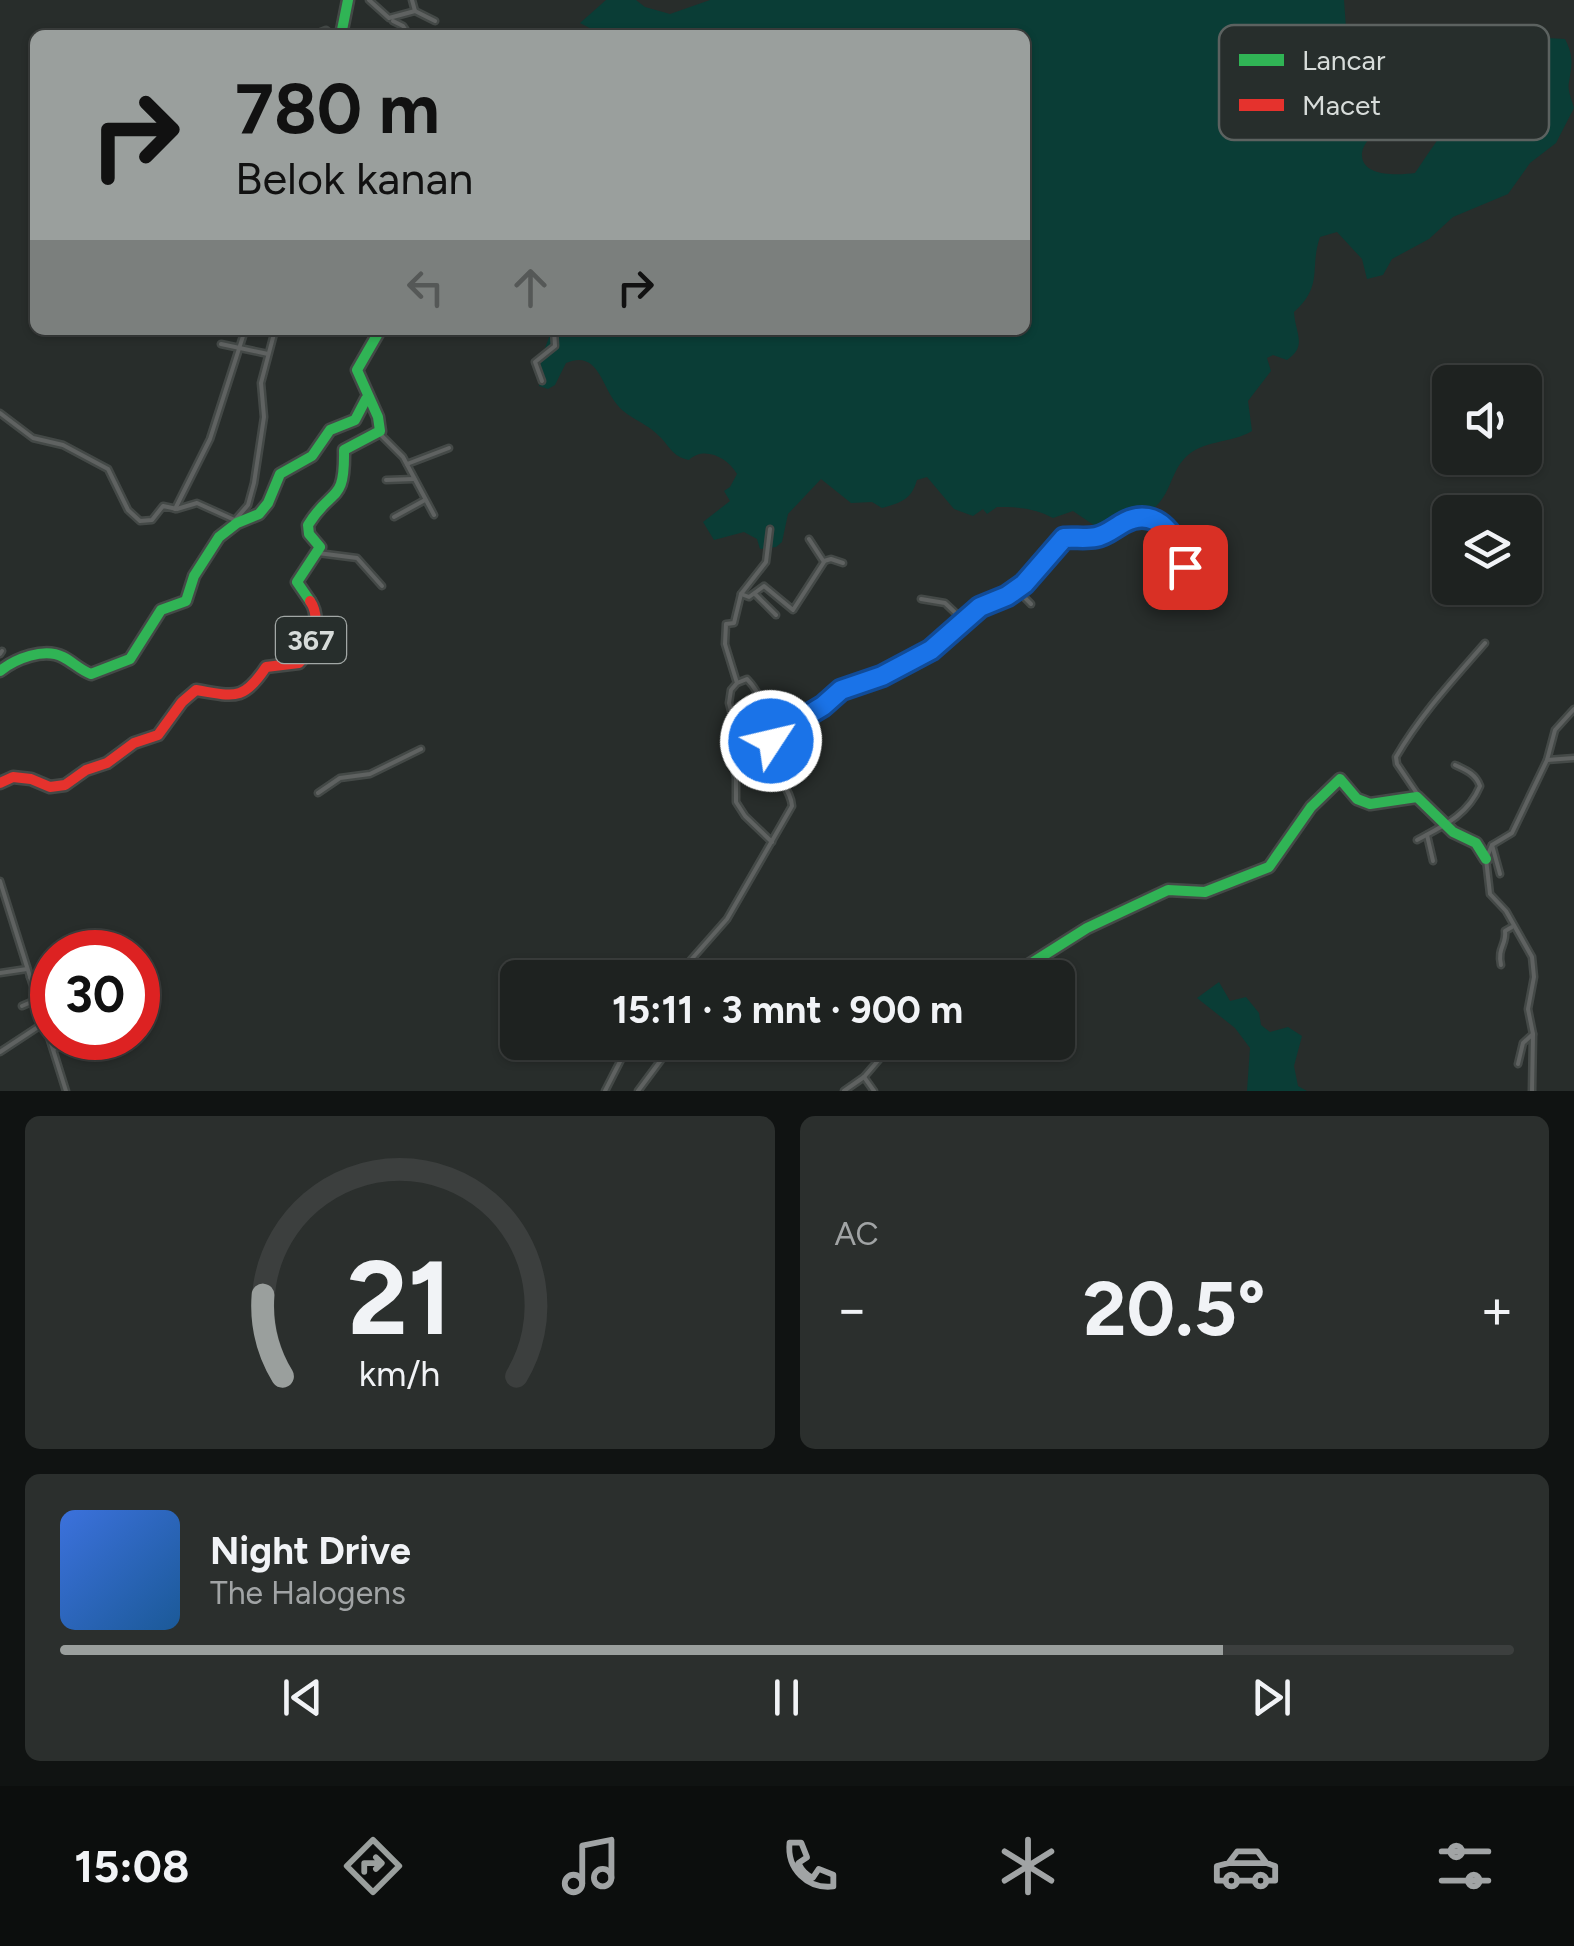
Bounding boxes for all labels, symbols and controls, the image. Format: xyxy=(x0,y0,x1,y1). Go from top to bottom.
legend xyxy=(1219,25,1549,140)
text: Lancar xyxy=(1302,43,1386,77)
text: 780 m xyxy=(235,66,440,151)
icon: right xyxy=(70,70,200,200)
text: Macet xyxy=(1302,88,1381,122)
text: Belok kanan xyxy=(235,151,473,205)
icon: left xyxy=(398,260,453,315)
icon: ahead xyxy=(503,260,558,315)
icon: right xyxy=(608,260,663,315)
map controls xyxy=(1432,365,1542,605)
button: sound xyxy=(1432,365,1542,475)
button: layers xyxy=(1432,495,1542,605)
pin xyxy=(1143,525,1228,610)
icon: arrive xyxy=(1158,540,1213,595)
road number: 367 xyxy=(276,617,346,663)
position arrow xyxy=(719,689,823,793)
speed limit sign: 30 xyxy=(30,930,160,1060)
text: 15:11 · 3 mnt · 900 m xyxy=(612,987,963,1033)
text: AC xyxy=(835,1215,879,1253)
text: 21 xyxy=(348,1235,452,1360)
text: 20.5° xyxy=(1083,1264,1266,1354)
text: − xyxy=(835,1276,869,1342)
text: + xyxy=(1480,1276,1514,1342)
text: km/h xyxy=(359,1352,441,1395)
text: Night Drive xyxy=(210,1528,411,1574)
text: The Halogens xyxy=(210,1574,406,1612)
icon: previous xyxy=(275,1670,330,1725)
icon: pause xyxy=(759,1670,814,1725)
icon: next xyxy=(1244,1670,1299,1725)
icon: directions xyxy=(338,1831,408,1901)
icon: music xyxy=(556,1831,626,1901)
icon: phone xyxy=(775,1831,845,1901)
icon: climate xyxy=(993,1831,1063,1901)
icon: car xyxy=(1211,1831,1281,1901)
icon: filters xyxy=(1430,1831,1500,1901)
text: 15:08 xyxy=(74,1839,190,1893)

